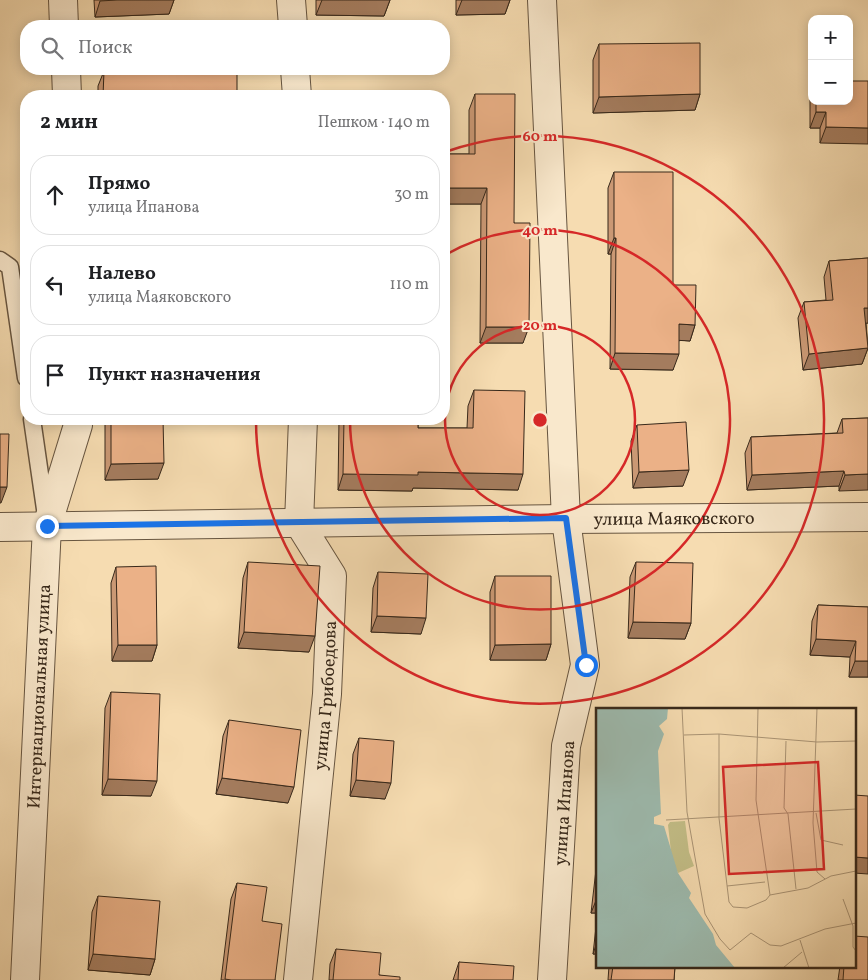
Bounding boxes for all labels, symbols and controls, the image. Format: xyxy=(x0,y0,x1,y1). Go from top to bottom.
map controls xyxy=(808,15,853,105)
button: + xyxy=(808,15,853,60)
search box xyxy=(20,20,450,75)
icon: search xyxy=(38,34,66,62)
text: Поиск xyxy=(78,35,132,61)
button: − xyxy=(808,60,853,105)
text: 2 мин xyxy=(40,108,98,137)
text: Пешком · 140 m xyxy=(318,112,430,134)
text: 60 m xyxy=(523,127,558,148)
text: Прямо xyxy=(88,171,150,197)
icon: ahead xyxy=(41,181,69,209)
text: 30 m xyxy=(394,184,429,206)
text: улица Ипанова xyxy=(88,197,199,219)
text: 40 m xyxy=(522,221,558,242)
text: Налево xyxy=(88,261,156,287)
icon: left xyxy=(41,271,69,299)
text: 110 m xyxy=(390,274,429,296)
text: улица Маяковского xyxy=(88,287,231,309)
text: 20 m xyxy=(523,316,558,337)
icon: arrive xyxy=(41,361,69,389)
text: Пункт назначения xyxy=(88,362,261,388)
centre of rings xyxy=(531,411,549,429)
street label: улица Маяковского xyxy=(593,507,755,533)
route end xyxy=(36,515,59,538)
street label: Интернациональная улица xyxy=(22,583,58,809)
street label: улица Грибоедова xyxy=(308,620,344,771)
route start xyxy=(575,654,598,677)
inset map xyxy=(596,708,856,968)
street label: улица Ипанова xyxy=(549,740,582,866)

